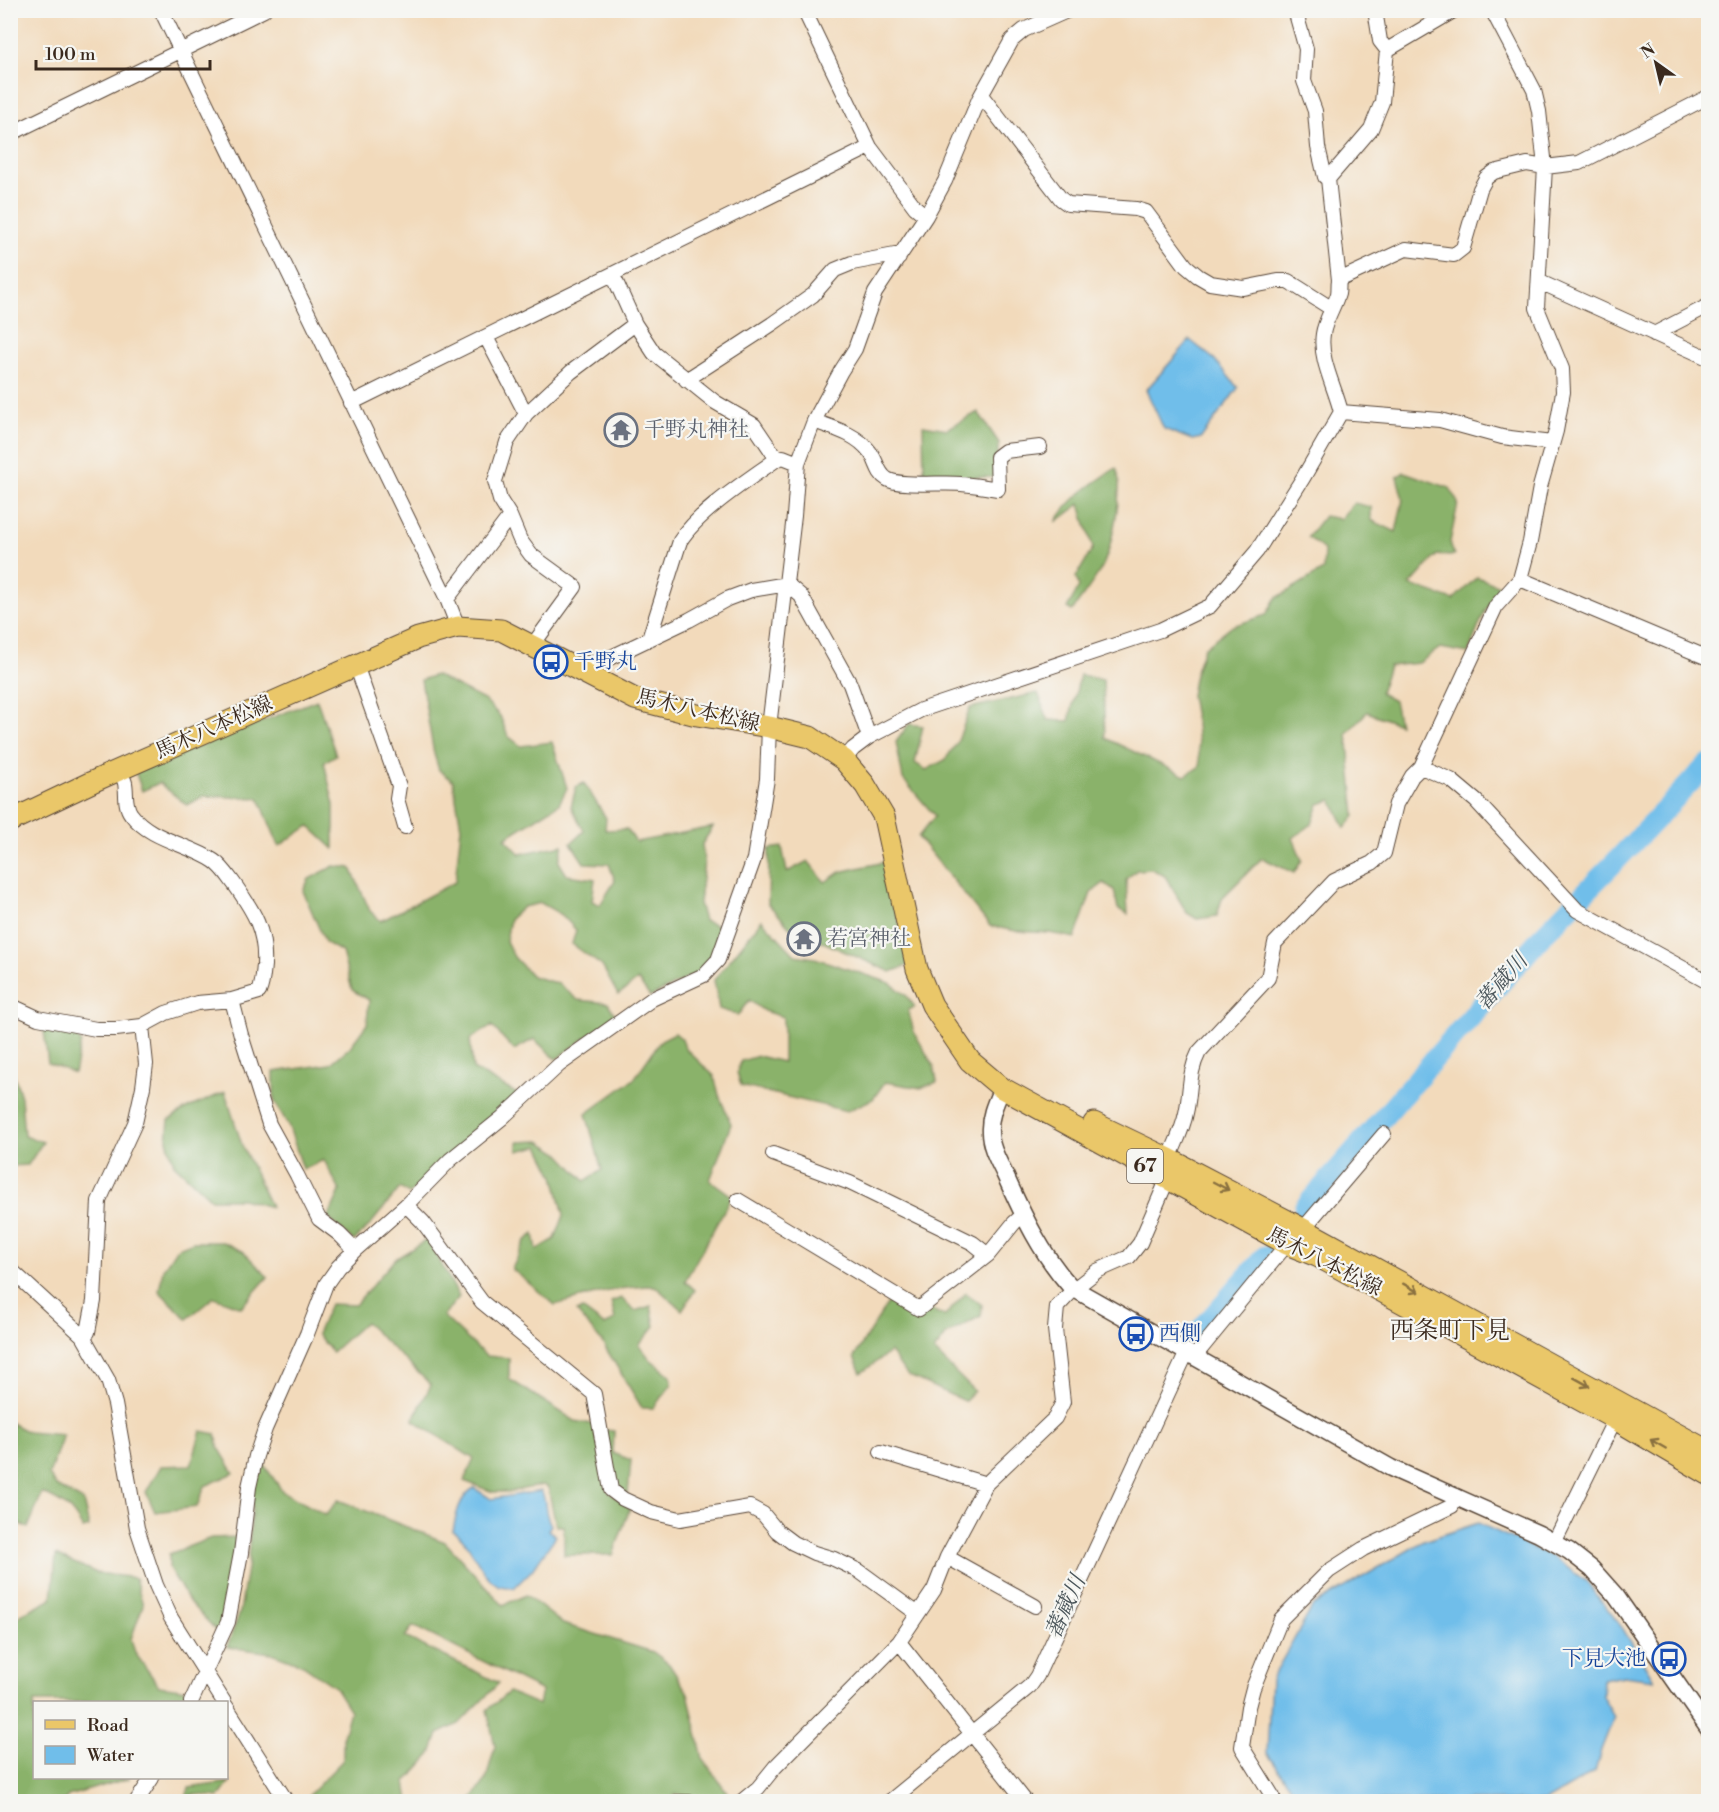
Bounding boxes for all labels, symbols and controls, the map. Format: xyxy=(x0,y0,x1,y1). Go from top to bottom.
scale bar xyxy=(36,33,210,71)
north arrow xyxy=(1626,33,1686,93)
text: N xyxy=(1637,39,1659,63)
text: 100 m xyxy=(45,43,96,66)
temple icon: 千野丸神社 xyxy=(603,412,639,448)
place label: 千野丸神社 xyxy=(644,417,749,443)
bus stop icon: 千野丸 xyxy=(533,644,569,680)
place label: 千野丸 xyxy=(574,649,637,675)
street label: 馬木八本松線 xyxy=(634,684,762,738)
street label: 馬木八本松線 xyxy=(151,690,277,766)
temple icon: 若宮神社 xyxy=(786,921,822,957)
place label: 若宮神社 xyxy=(827,926,911,952)
water label: 蕃蔵川 xyxy=(1470,947,1535,1016)
road number: 67 xyxy=(1127,1149,1163,1183)
one-way arrow xyxy=(1212,1180,1229,1192)
street label: 馬木八本松線 xyxy=(1262,1222,1386,1302)
one-way arrow xyxy=(1402,1282,1419,1294)
bus stop icon: 西側 xyxy=(1118,1316,1154,1352)
district label: 西条町下見 xyxy=(1390,1316,1510,1346)
place label: 西側 xyxy=(1159,1321,1201,1347)
one-way arrow xyxy=(1573,1376,1590,1388)
one-way arrow xyxy=(1650,1438,1667,1450)
water label: 蕃蔵川 xyxy=(1040,1570,1093,1643)
bus stop icon: 下見大池 xyxy=(1651,1641,1687,1677)
place label: 下見大池 xyxy=(1562,1646,1646,1672)
legend xyxy=(33,1701,228,1779)
text: Road xyxy=(87,1714,130,1737)
text: Water xyxy=(86,1744,135,1767)

